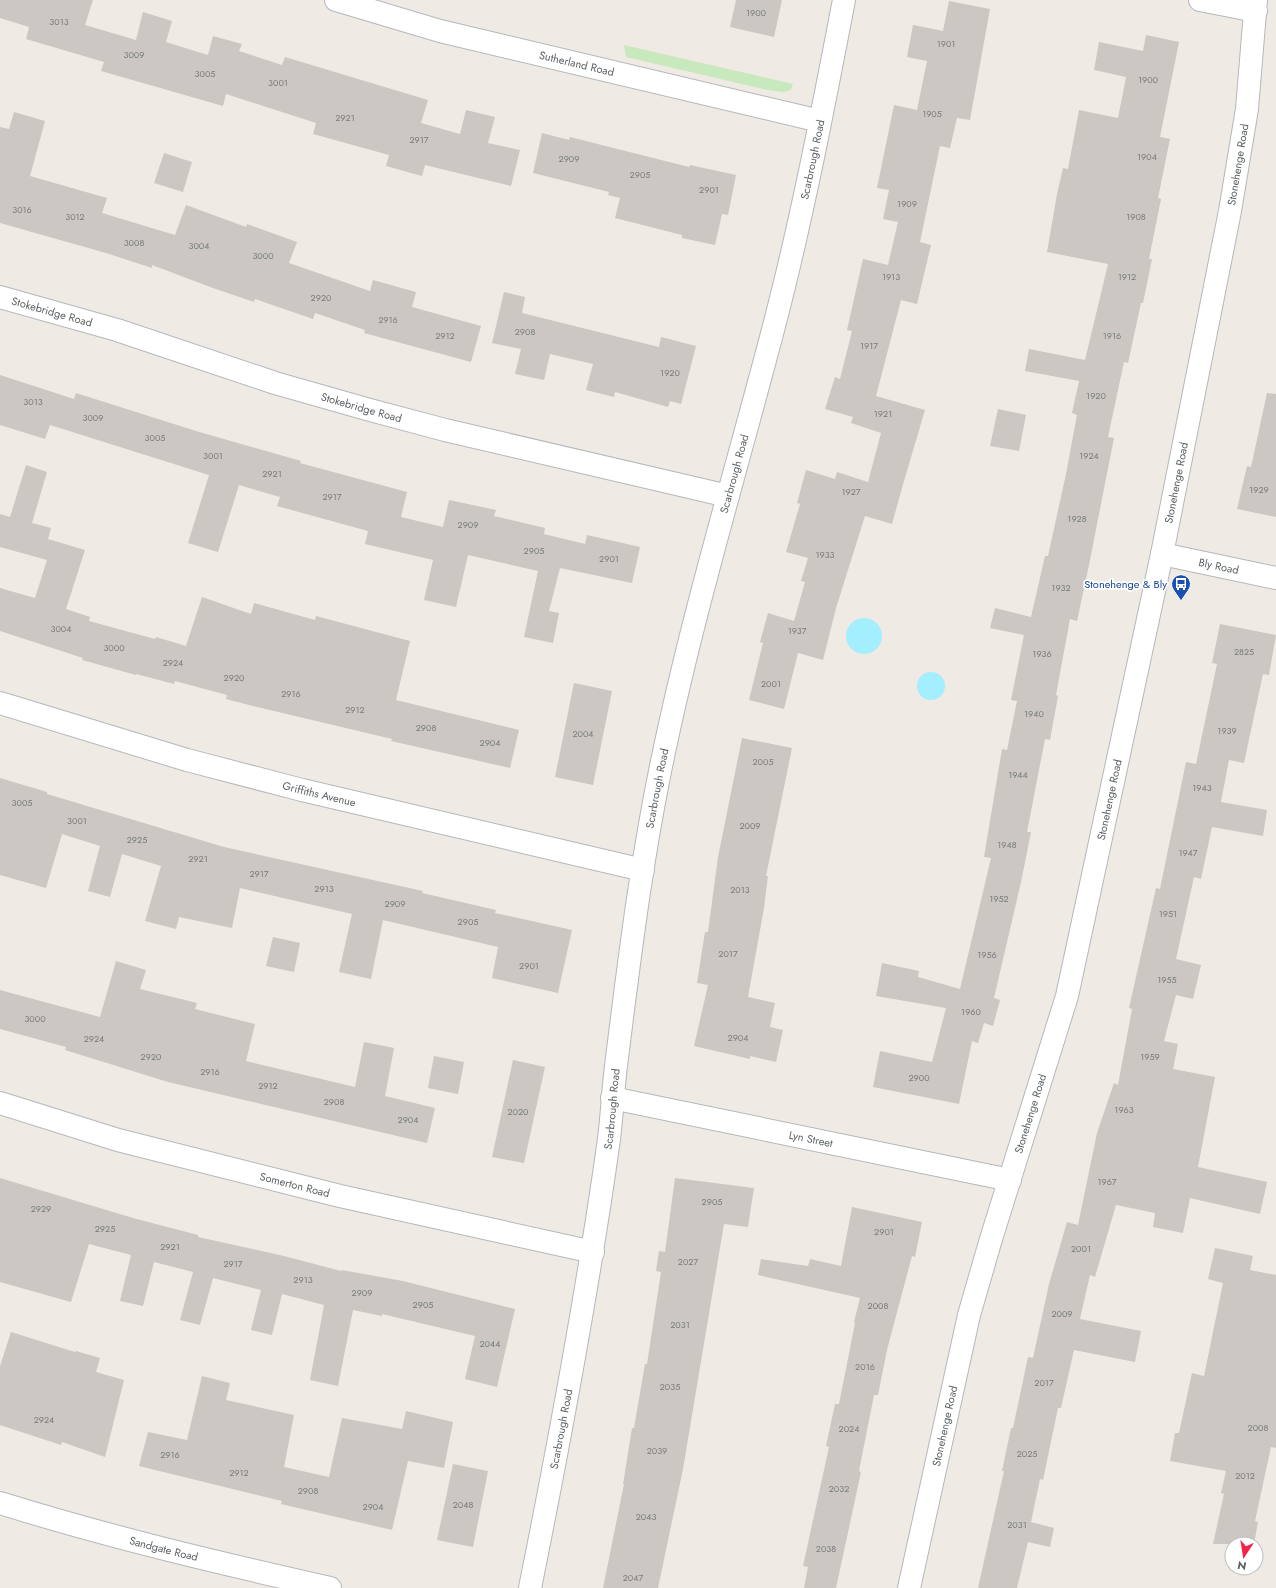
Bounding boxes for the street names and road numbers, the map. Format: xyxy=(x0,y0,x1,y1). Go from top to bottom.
street label: Sutherland Road xyxy=(538,47,616,80)
street label: Scarbrough Road xyxy=(796,118,828,201)
street label: Stonehenge Road xyxy=(1223,123,1252,207)
street label: Stokebridge Road xyxy=(10,293,94,331)
street label: Stokebridge Road xyxy=(319,388,404,426)
street label: Scarbrough Road xyxy=(716,433,753,515)
street label: Stonehenge Road xyxy=(1160,441,1192,525)
street label: Bly Road xyxy=(1197,554,1240,578)
street label: Scarbrough Road xyxy=(641,747,673,830)
street label: Stonehenge Road xyxy=(1093,758,1126,842)
street label: Griffiths Avenue xyxy=(281,777,358,810)
street label: Scarbrough Road xyxy=(600,1068,624,1151)
street label: Stonehenge Road xyxy=(1010,1072,1050,1155)
street label: Lyn Street xyxy=(787,1127,835,1151)
street label: Somerton Road xyxy=(258,1168,331,1201)
street label: Stonehenge Road xyxy=(928,1384,961,1468)
street label: Scarbrough Road xyxy=(546,1388,576,1470)
street label: Sandgate Road xyxy=(128,1532,200,1565)

